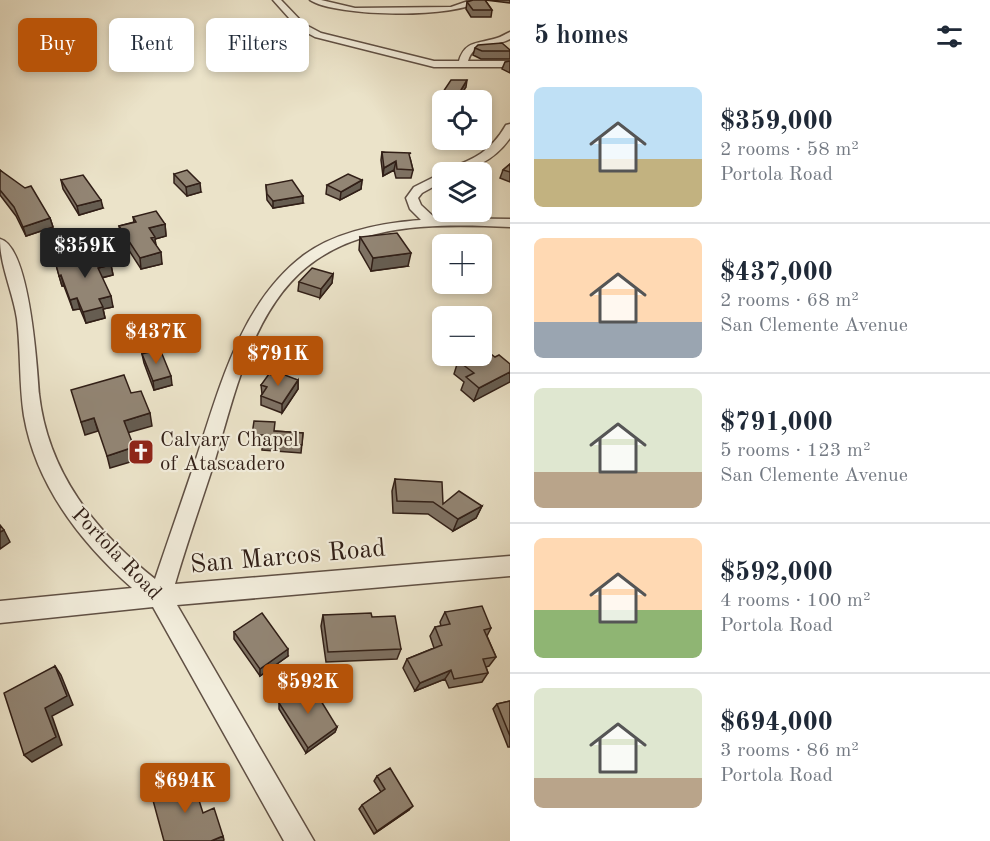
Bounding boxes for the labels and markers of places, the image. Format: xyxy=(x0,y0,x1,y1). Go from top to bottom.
pin: $359K xyxy=(43,228,127,279)
pin: $437K xyxy=(114,314,198,365)
pin: $791K xyxy=(236,336,320,387)
place label: Calvary Chapel of Atascadero xyxy=(160,430,299,475)
church icon: Calvary Chapel of Atascadero xyxy=(126,437,156,467)
pin: $592K xyxy=(266,664,350,715)
pin: $694K xyxy=(143,763,227,814)

